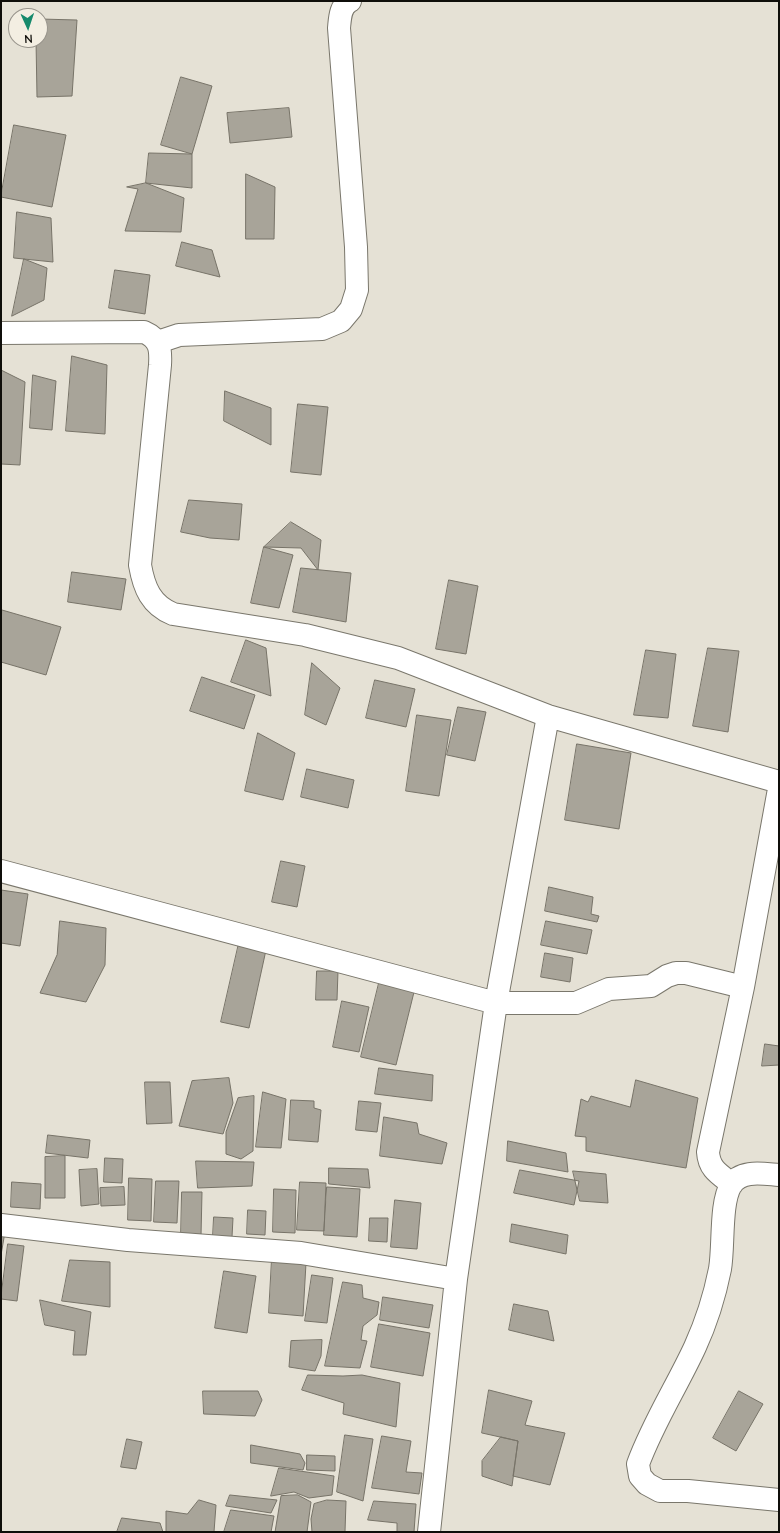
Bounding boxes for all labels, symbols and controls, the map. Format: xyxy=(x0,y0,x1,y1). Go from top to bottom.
north arrow xyxy=(8,8,48,48)
text: N xyxy=(24,33,33,46)

